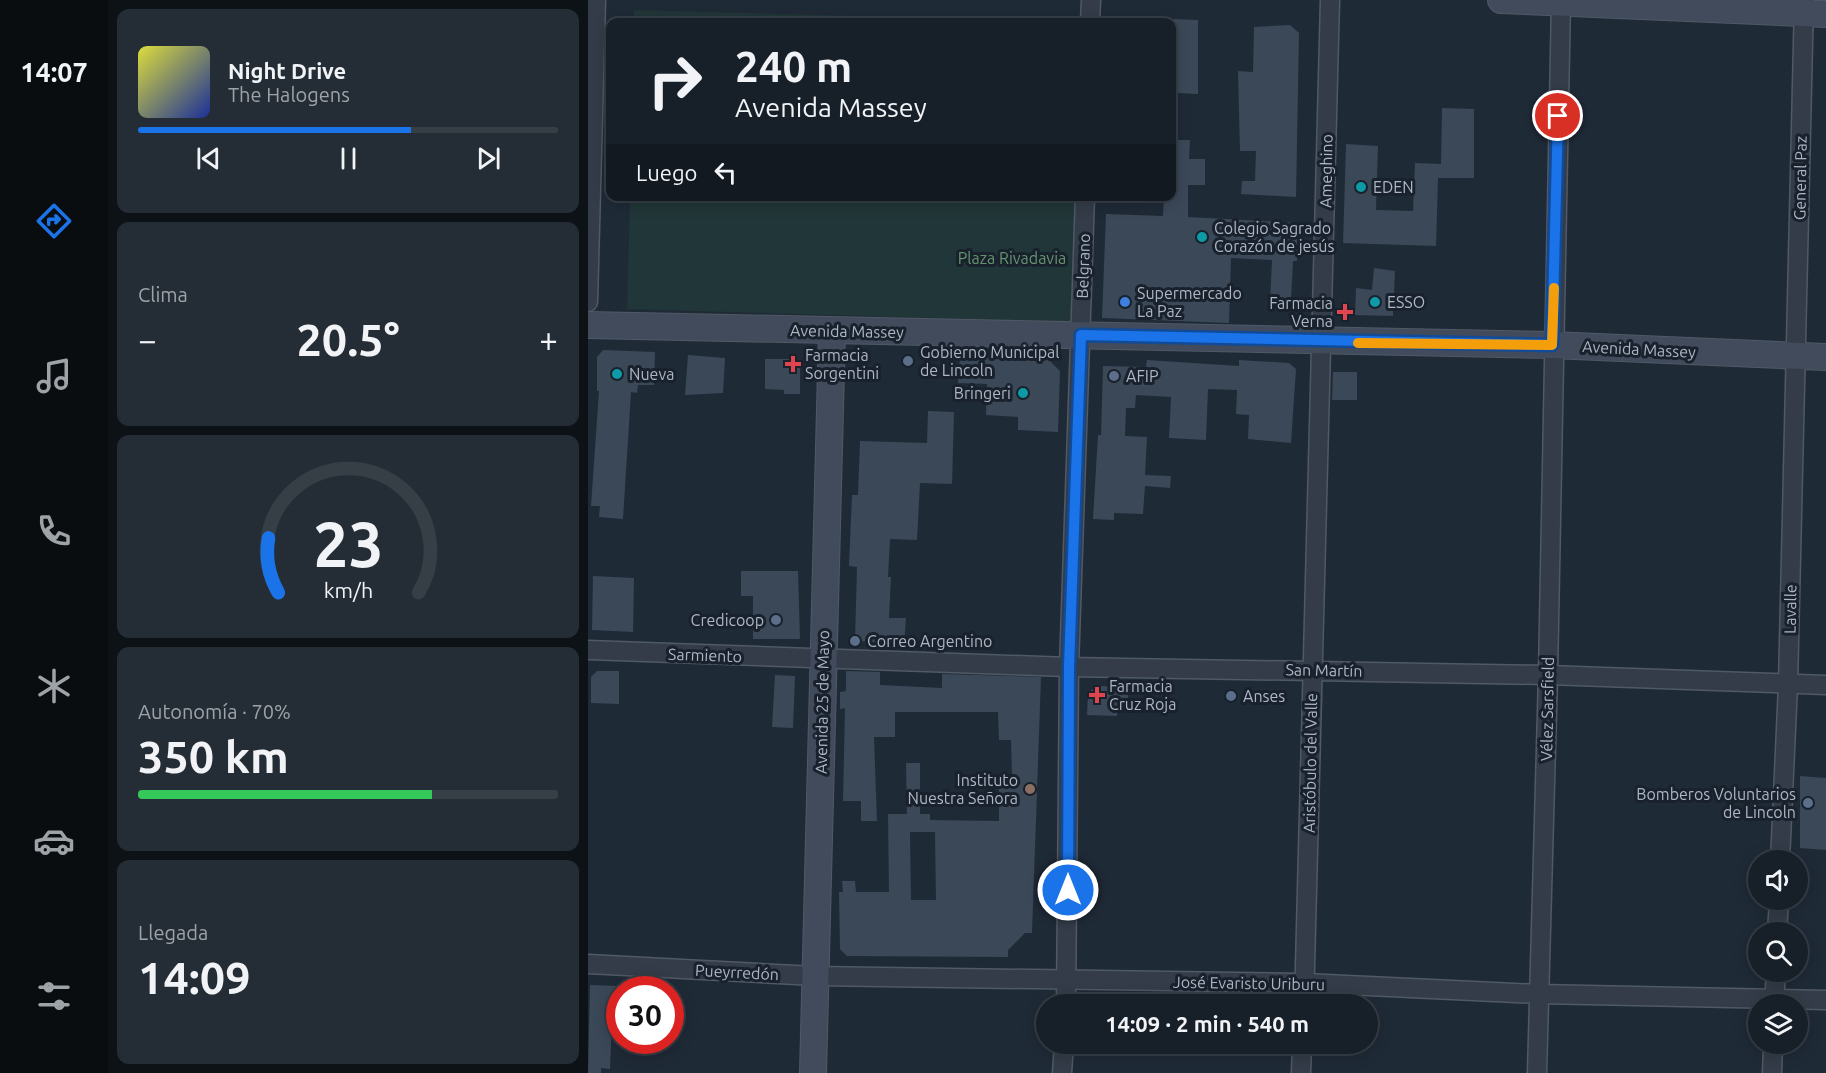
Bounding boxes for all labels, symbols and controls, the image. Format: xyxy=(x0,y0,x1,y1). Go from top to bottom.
icon: right xyxy=(636,42,714,120)
text: 240 m xyxy=(735,43,852,90)
text: 14:07 xyxy=(20,57,88,87)
text: Night Drive xyxy=(228,58,346,83)
text: The Halogens xyxy=(228,83,350,106)
pin xyxy=(1532,90,1583,141)
text: Avenida Massey xyxy=(735,92,927,122)
icon: arrive xyxy=(1541,99,1574,132)
street label: Ameghino xyxy=(1316,134,1336,208)
street label: General Paz xyxy=(1790,136,1810,220)
icon: previous xyxy=(192,142,225,175)
icon: pause xyxy=(332,142,365,175)
icon: next xyxy=(472,142,505,175)
icon: left xyxy=(709,156,742,189)
text: Luego xyxy=(636,160,697,185)
place label: EDEN xyxy=(1373,178,1414,196)
marker: EDEN xyxy=(1354,180,1368,194)
icon: directions xyxy=(33,200,75,242)
place label: Colegio Sagrado Corazón de jesús xyxy=(1214,219,1334,255)
marker: Colegio Sagrado Corazón de jesús xyxy=(1195,230,1209,244)
street label: Belgrano xyxy=(1073,233,1093,299)
park label: Plaza Rivadavia xyxy=(958,249,1066,267)
text: Clima xyxy=(138,283,188,306)
place label: Supermercado La Paz xyxy=(1137,284,1242,320)
place label: ESSO xyxy=(1387,293,1425,311)
place label: Farmacia Verna xyxy=(1269,294,1333,330)
marker: Supermercado La Paz xyxy=(1118,295,1132,309)
marker: ESSO xyxy=(1368,295,1382,309)
marker: Farmacia Verna xyxy=(1338,305,1352,319)
text: 20.5° xyxy=(296,314,400,365)
text: − xyxy=(138,321,157,358)
text: + xyxy=(539,321,558,358)
street label: Avenida Massey xyxy=(790,321,904,341)
street label: Avenida Massey xyxy=(1582,337,1696,361)
place label: Gobierno Municipal de Lincoln xyxy=(920,343,1059,379)
place label: Farmacia Sorgentini xyxy=(805,346,879,382)
marker: Gobierno Municipal de Lincoln xyxy=(901,354,915,368)
icon: music xyxy=(33,355,75,397)
marker: Farmacia Sorgentini xyxy=(786,357,800,371)
place label: Nueva xyxy=(629,365,674,383)
marker: Nueva xyxy=(610,367,624,381)
place label: AFIP xyxy=(1126,367,1158,385)
marker: AFIP xyxy=(1107,369,1121,383)
place label: Bringeri xyxy=(954,384,1011,402)
marker: Bringeri xyxy=(1016,386,1030,400)
icon: phone xyxy=(33,510,75,552)
text: 23 xyxy=(313,510,383,580)
text: km/h xyxy=(323,579,373,603)
street label: Lavalle xyxy=(1781,584,1799,634)
place label: Credicoop xyxy=(691,611,764,629)
marker: Credicoop xyxy=(769,613,783,627)
street label: Avenida 25 de Mayo xyxy=(812,630,832,774)
place label: Correo Argentino xyxy=(867,632,992,650)
marker: Correo Argentino xyxy=(848,634,862,648)
street label: Sarmiento xyxy=(668,645,742,665)
street label: Vélez Sarsfield xyxy=(1537,657,1557,761)
street label: San Martín xyxy=(1285,660,1363,680)
icon: climate xyxy=(33,665,75,707)
place label: Farmacia Cruz Roja xyxy=(1109,677,1176,713)
place label: Anses xyxy=(1243,687,1285,705)
marker: Farmacia Cruz Roja xyxy=(1090,688,1104,702)
marker: Anses xyxy=(1224,689,1238,703)
street label: Aristóbulo del Valle xyxy=(1300,693,1320,833)
text: Autonomía · 70% xyxy=(138,700,291,723)
text: 350 km xyxy=(138,731,289,782)
place label: Instituto Nuestra Señora xyxy=(907,771,1018,807)
marker: Instituto Nuestra Señora xyxy=(1023,782,1037,796)
place label: Bomberos Voluntarios de Lincoln xyxy=(1636,785,1796,821)
marker: Bomberos Voluntarios de Lincoln xyxy=(1801,796,1815,810)
icon: car xyxy=(33,820,75,862)
map controls xyxy=(1748,850,1808,1054)
button: sound xyxy=(1748,850,1808,910)
position arrow xyxy=(1036,858,1100,922)
text: Llegada xyxy=(138,921,208,944)
button: search xyxy=(1748,922,1808,982)
text: 14:09 xyxy=(138,952,251,1003)
street label: Pueyrredón xyxy=(695,961,779,983)
street label: José Evaristo Uriburu xyxy=(1173,973,1325,993)
icon: filters xyxy=(33,975,75,1017)
speed limit sign: 30 xyxy=(606,976,684,1054)
button: layers xyxy=(1748,994,1808,1054)
text: 14:09 · 2 min · 540 m xyxy=(1105,1011,1309,1036)

